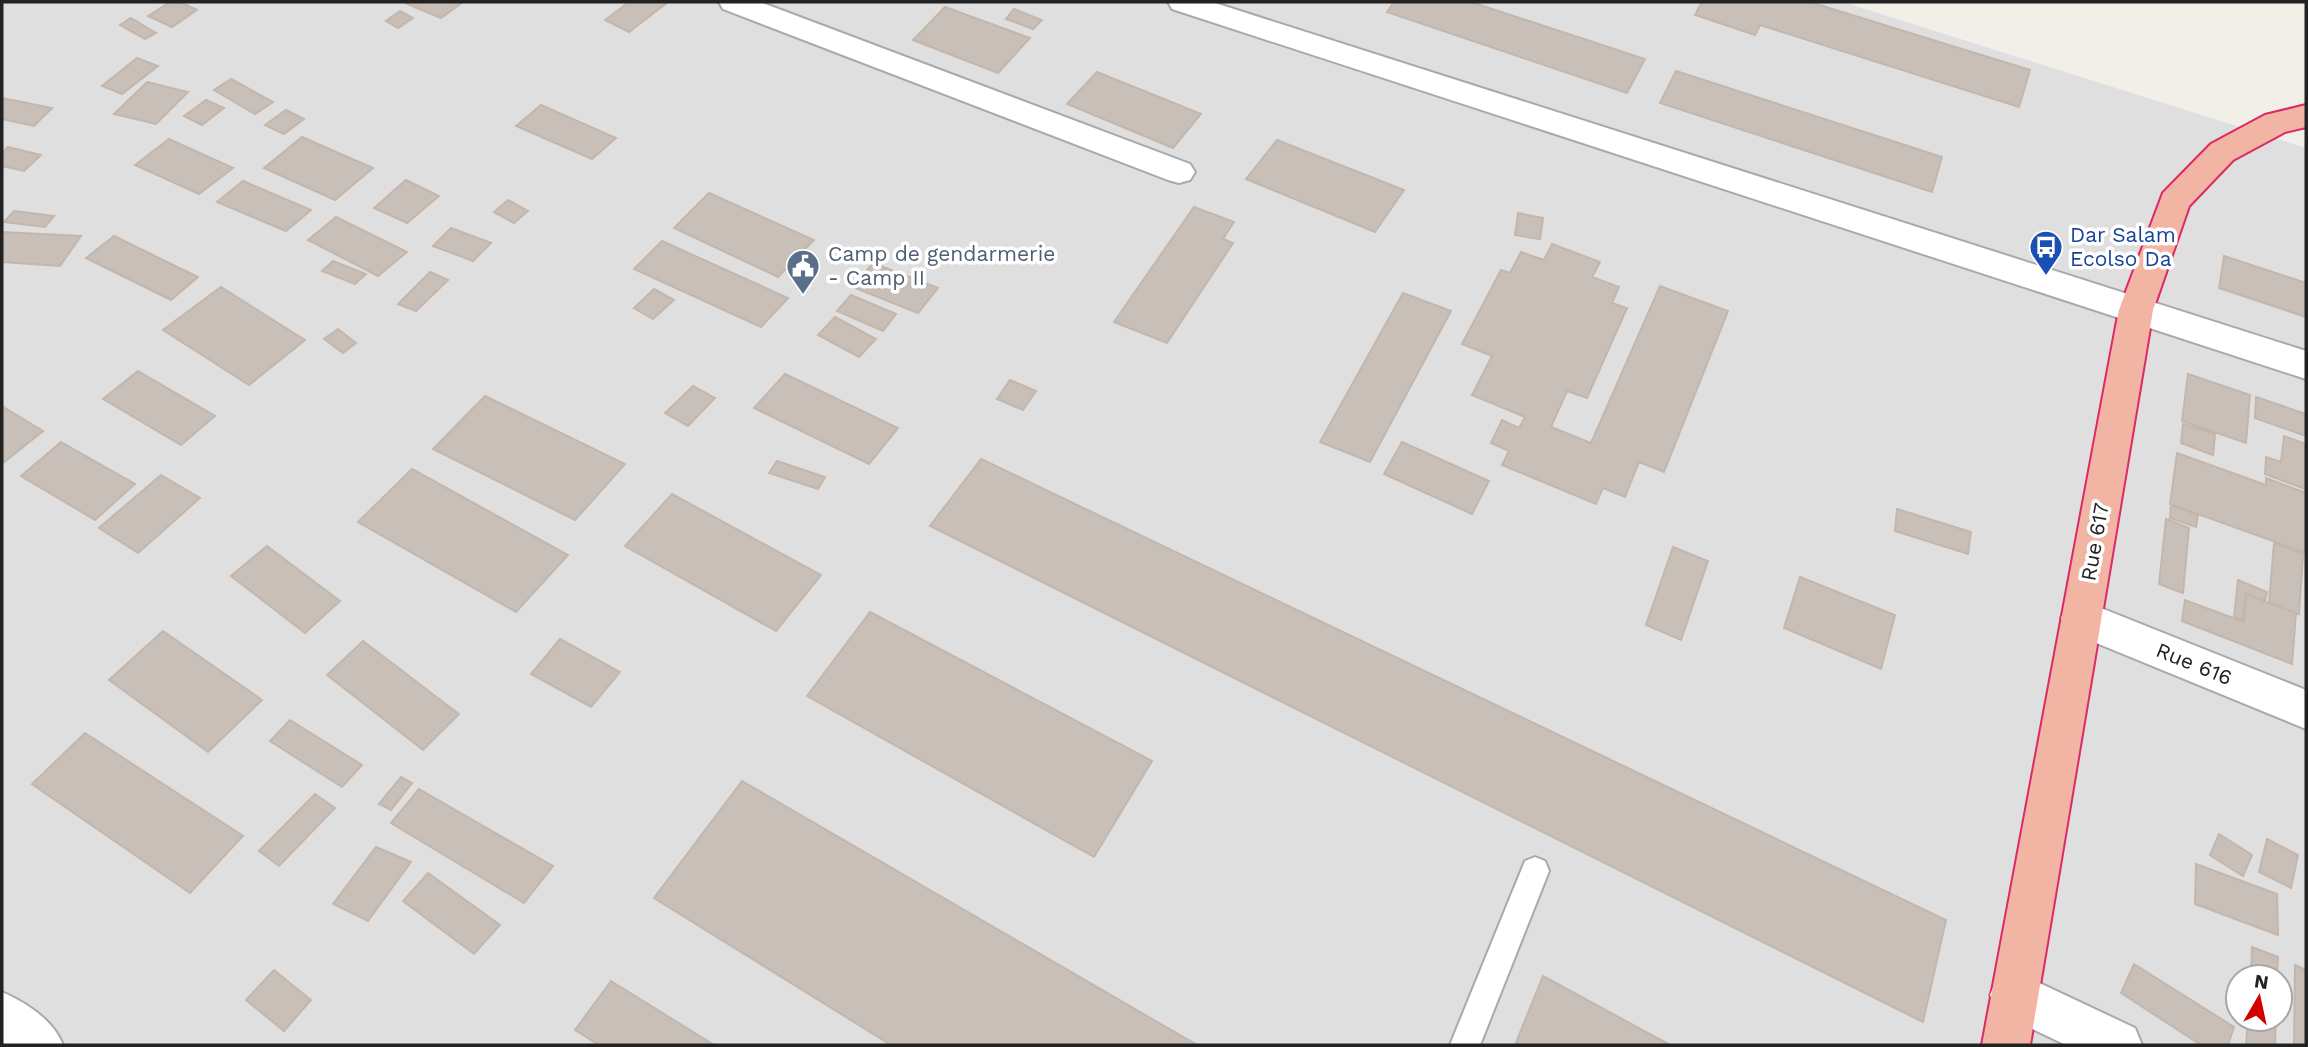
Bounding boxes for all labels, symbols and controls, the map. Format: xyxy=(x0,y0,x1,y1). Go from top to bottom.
place label: Dar Salam Ecolso Da xyxy=(2070,222,2176,271)
bus stop icon: Dar Salam Ecolso Da xyxy=(2027,228,2065,277)
place label: Camp de gendarmerie - Camp II xyxy=(828,241,1055,290)
public building icon: Camp de gendarmerie - Camp II xyxy=(784,247,822,296)
street label: Rue 617 xyxy=(2075,501,2114,583)
street label: Rue 616 xyxy=(2153,637,2236,690)
north arrow xyxy=(2224,963,2294,1033)
text: N xyxy=(2253,969,2270,994)

